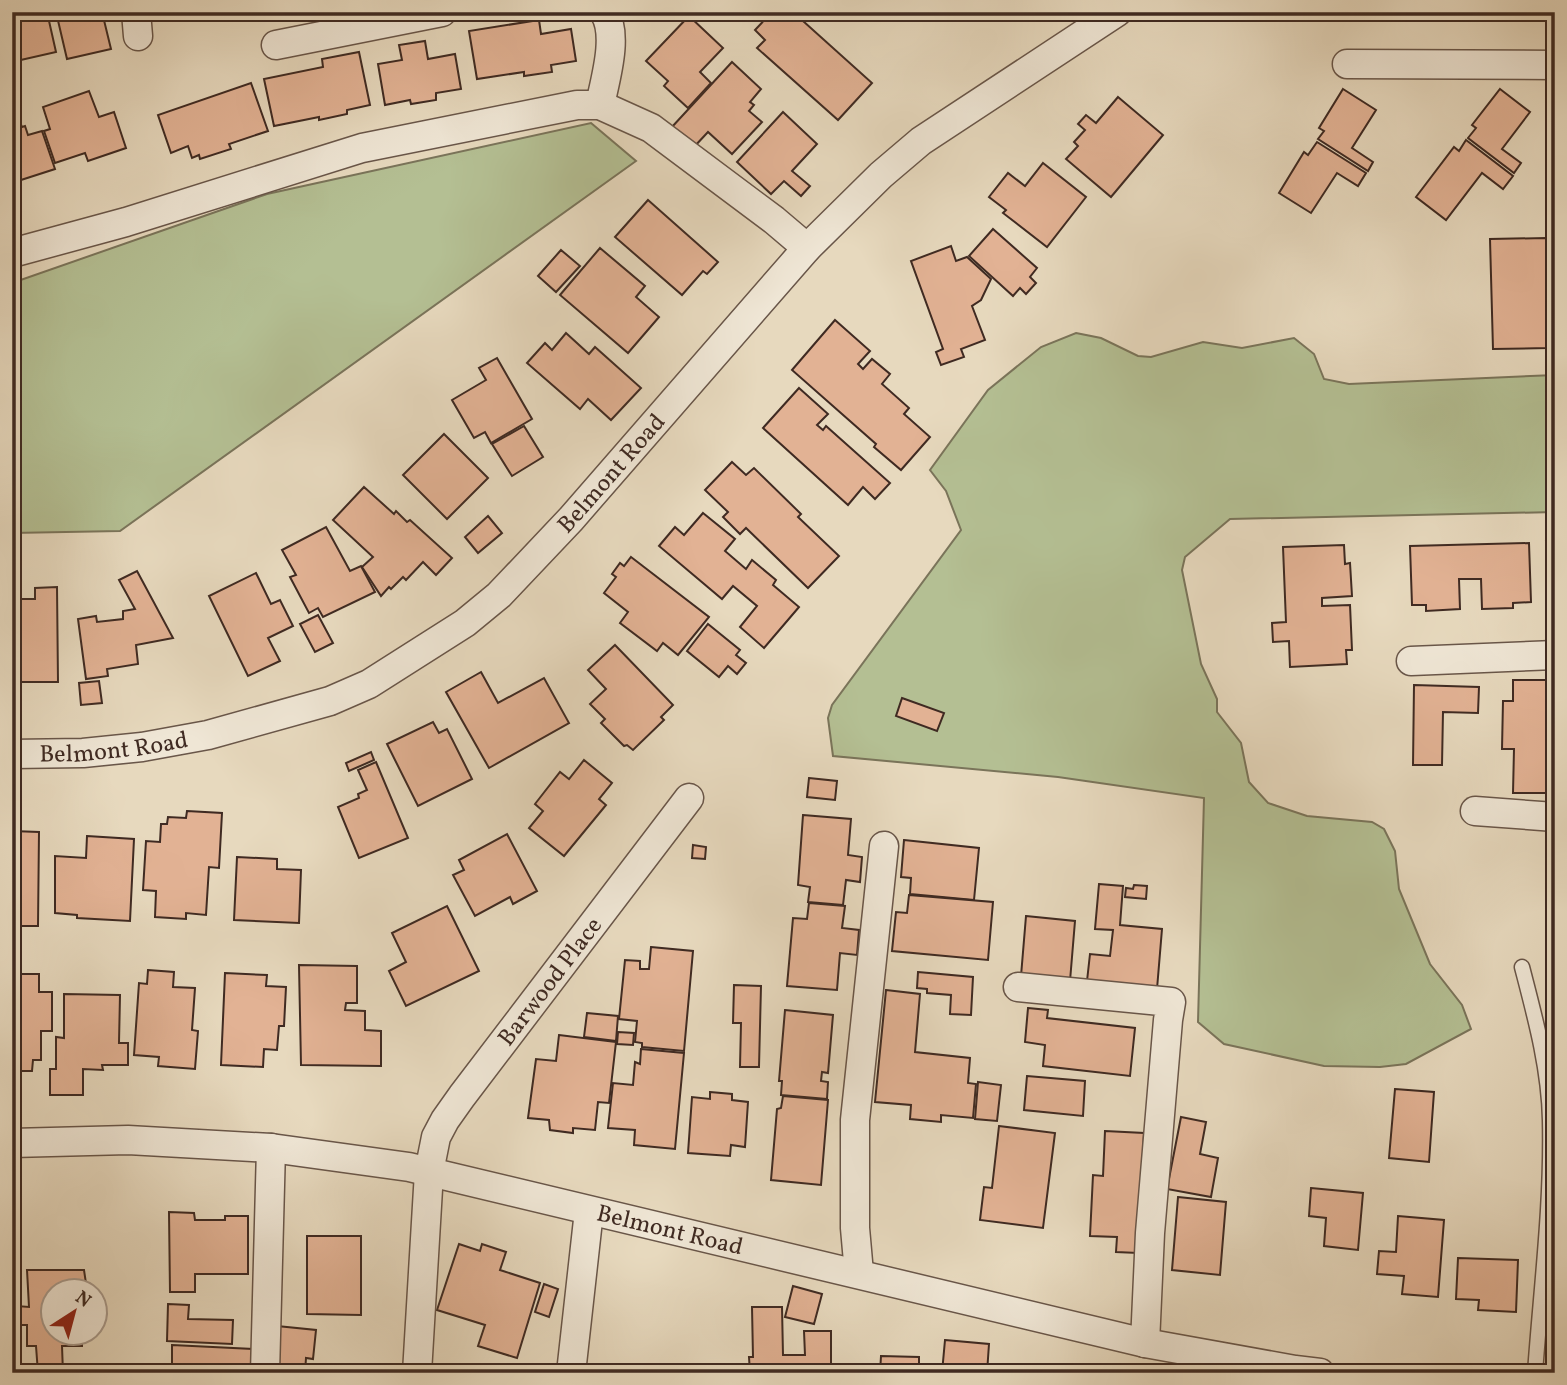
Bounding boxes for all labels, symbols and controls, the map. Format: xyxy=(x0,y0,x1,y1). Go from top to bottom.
street label: Belmont Road xyxy=(551,407,674,542)
street label: Belmont Road xyxy=(39,724,191,773)
street label: Barwood Place xyxy=(491,911,611,1054)
street label: Belmont Road xyxy=(593,1197,746,1265)
north arrow xyxy=(38,1276,108,1346)
text: N xyxy=(70,1285,96,1315)

